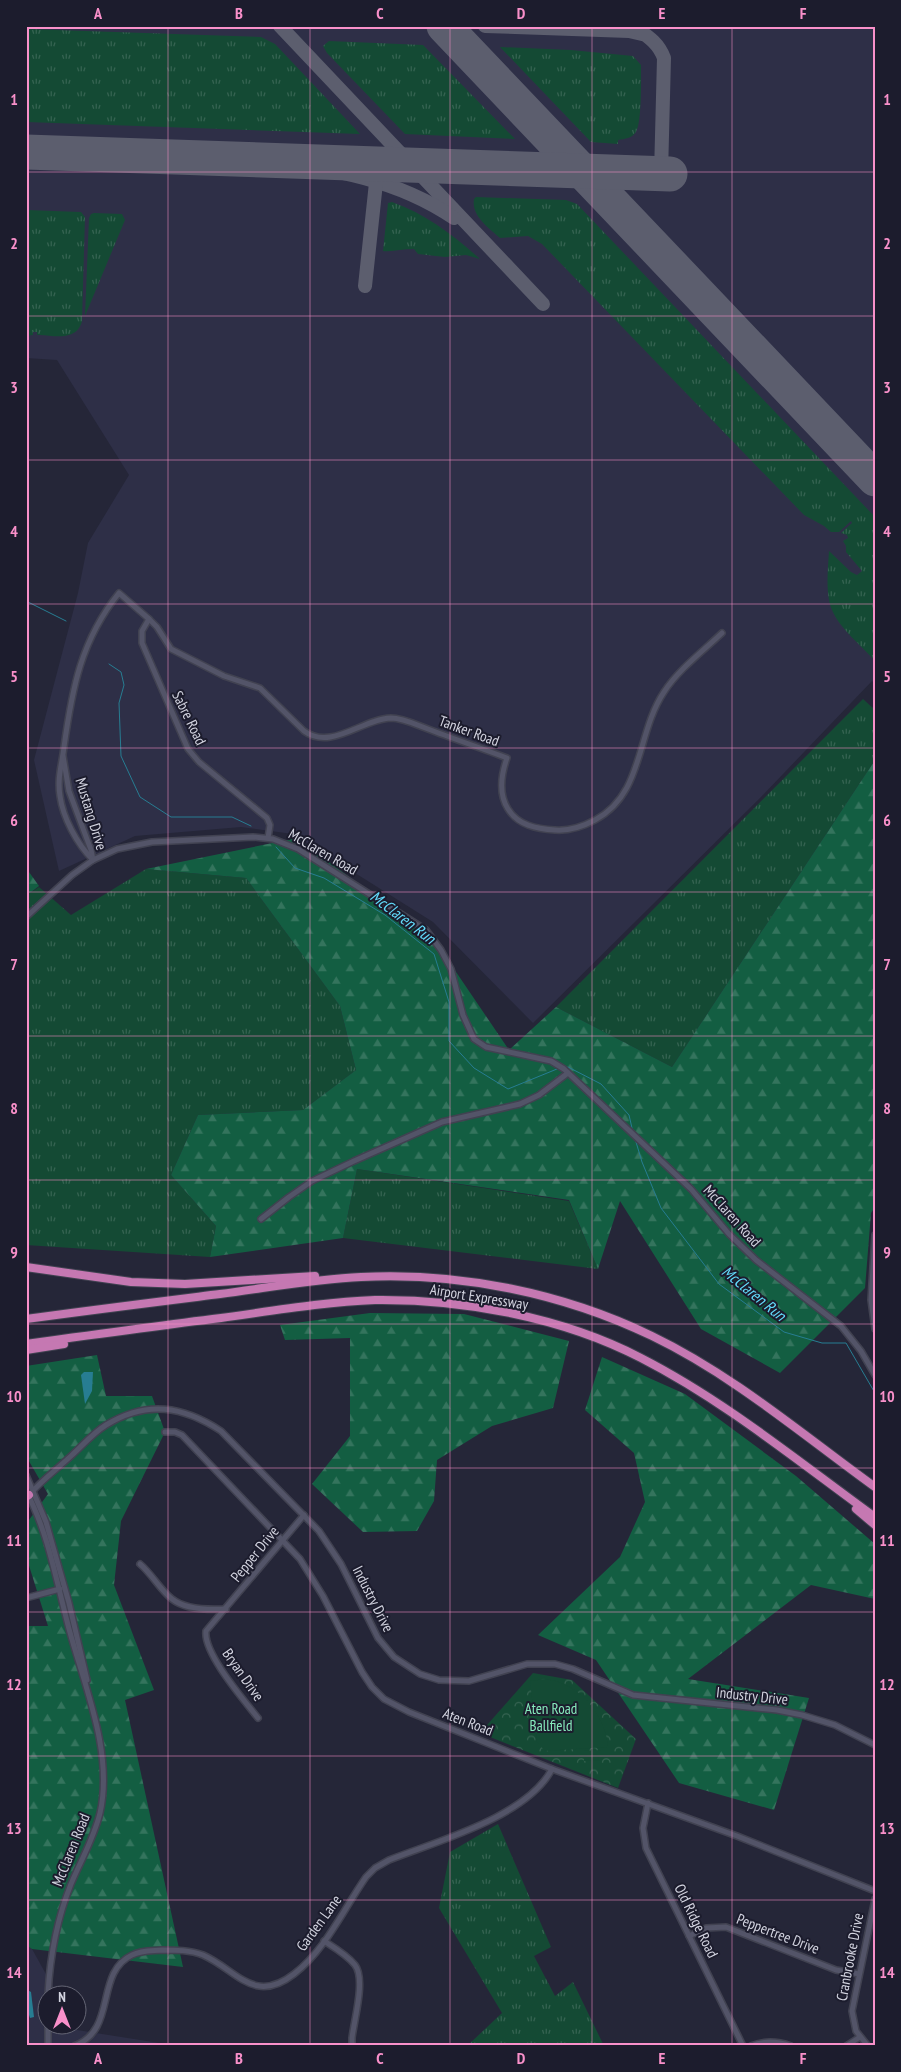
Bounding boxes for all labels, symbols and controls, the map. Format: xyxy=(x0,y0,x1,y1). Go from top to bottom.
text: A xyxy=(93,3,103,23)
text: B xyxy=(235,3,243,23)
text: C xyxy=(376,3,384,23)
text: D xyxy=(517,3,526,23)
text: E xyxy=(659,3,666,23)
text: F xyxy=(800,3,807,23)
text: 1 xyxy=(10,89,18,109)
text: 1 xyxy=(883,89,891,109)
text: 2 xyxy=(10,233,18,253)
text: 2 xyxy=(883,233,891,253)
text: 3 xyxy=(10,377,18,397)
text: 3 xyxy=(883,377,891,397)
text: 4 xyxy=(10,521,18,541)
text: 4 xyxy=(883,521,891,541)
text: 5 xyxy=(10,666,18,686)
text: 5 xyxy=(883,666,891,686)
street label: Sabre Road xyxy=(168,688,211,748)
street label: Tanker Road xyxy=(436,711,502,750)
street label: Mustang Drive xyxy=(71,775,111,852)
text: 6 xyxy=(10,810,18,830)
text: 6 xyxy=(883,810,891,830)
street label: McClaren Road xyxy=(285,824,361,879)
water label: McClaren Run xyxy=(366,886,440,949)
text: 7 xyxy=(10,954,18,974)
text: 7 xyxy=(883,954,891,974)
text: 8 xyxy=(10,1098,18,1118)
text: 8 xyxy=(883,1098,891,1118)
street label: McClaren Road xyxy=(700,1181,765,1251)
text: 9 xyxy=(10,1242,18,1262)
text: 9 xyxy=(883,1242,891,1262)
water label: McClaren Run xyxy=(718,1261,791,1325)
street label: Airport Expressway xyxy=(429,1279,530,1314)
text: 10 xyxy=(6,1386,22,1406)
text: 10 xyxy=(879,1386,895,1406)
street label: Pepper Drive xyxy=(226,1522,283,1585)
text: 11 xyxy=(6,1530,22,1550)
text: 11 xyxy=(879,1530,895,1550)
street label: Industry Drive xyxy=(349,1562,398,1635)
street label: Bryan Drive xyxy=(218,1645,268,1705)
text: 12 xyxy=(6,1674,22,1694)
text: 12 xyxy=(879,1674,895,1694)
street label: Industry Drive xyxy=(715,1682,789,1709)
park label: Aten Road Ballfield xyxy=(525,1699,577,1735)
street label: Aten Road xyxy=(440,1703,496,1740)
street label: McClaren Road xyxy=(47,1811,94,1889)
text: 13 xyxy=(6,1818,22,1838)
text: 13 xyxy=(879,1818,895,1838)
street label: Old Ridge Road xyxy=(670,1881,722,1961)
street label: Garden Lane xyxy=(292,1891,345,1954)
street label: Peppertree Drive xyxy=(734,1909,822,1958)
street label: Cranbrooke Drive xyxy=(832,1911,867,2003)
text: 14 xyxy=(6,1962,22,1982)
text: 14 xyxy=(879,1962,895,1982)
north arrow xyxy=(38,1984,88,2034)
text: N xyxy=(58,1988,66,2006)
text: A xyxy=(93,2048,103,2068)
text: B xyxy=(235,2048,243,2068)
text: C xyxy=(376,2048,384,2068)
text: D xyxy=(517,2048,526,2068)
text: E xyxy=(659,2048,666,2068)
text: F xyxy=(800,2048,807,2068)

